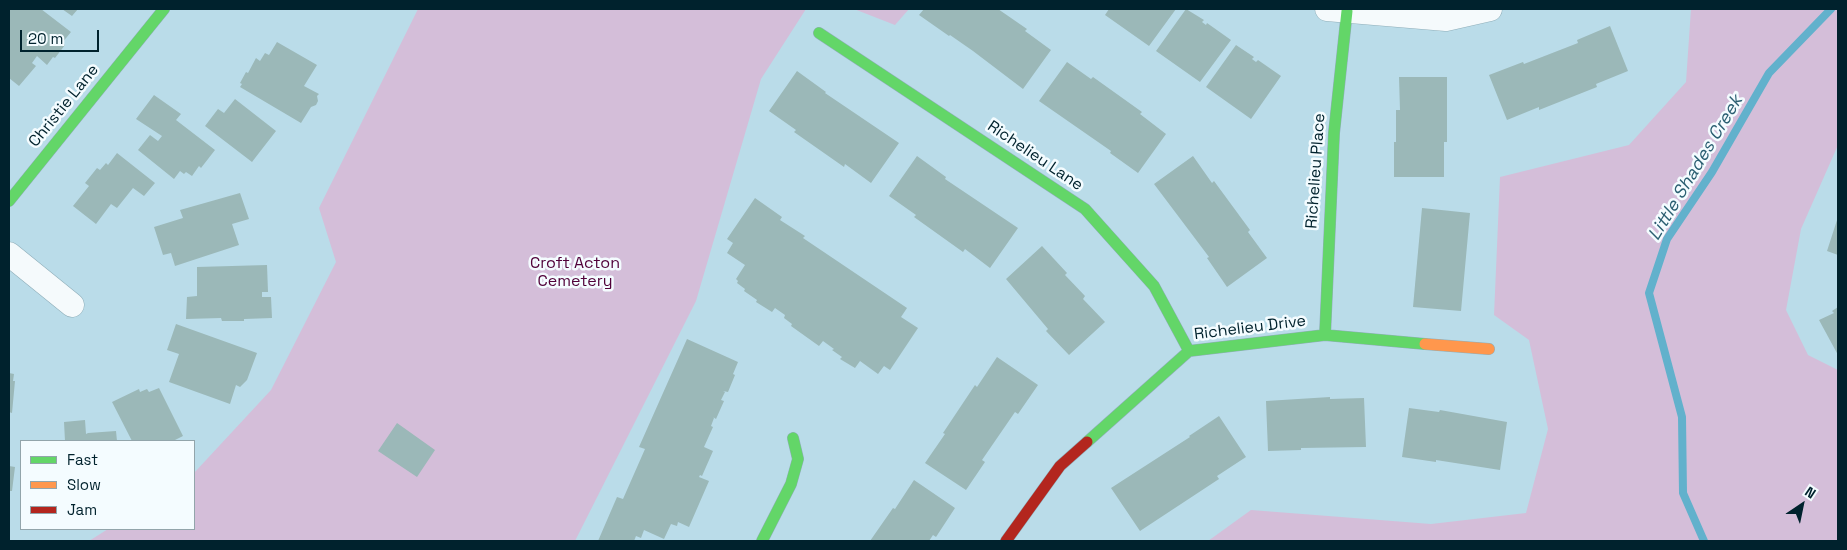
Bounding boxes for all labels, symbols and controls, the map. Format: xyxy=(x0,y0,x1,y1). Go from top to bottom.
scale bar xyxy=(22,20,101,52)
text: 20 m xyxy=(28,29,63,48)
street label: Christie Lane xyxy=(25,61,103,151)
water label: Little Shades Creek xyxy=(1644,91,1748,245)
street label: Richelieu Place xyxy=(1302,113,1330,229)
street label: Richelieu Lane xyxy=(983,117,1087,195)
park label: Croft Acton Cemetery xyxy=(530,254,620,292)
street label: Richelieu Drive xyxy=(1193,312,1307,344)
legend xyxy=(20,440,195,530)
text: Fast xyxy=(67,450,98,469)
text: Slow xyxy=(67,475,101,494)
north arrow xyxy=(1777,480,1827,530)
text: N xyxy=(1801,482,1819,503)
text: Jam xyxy=(67,500,97,519)

